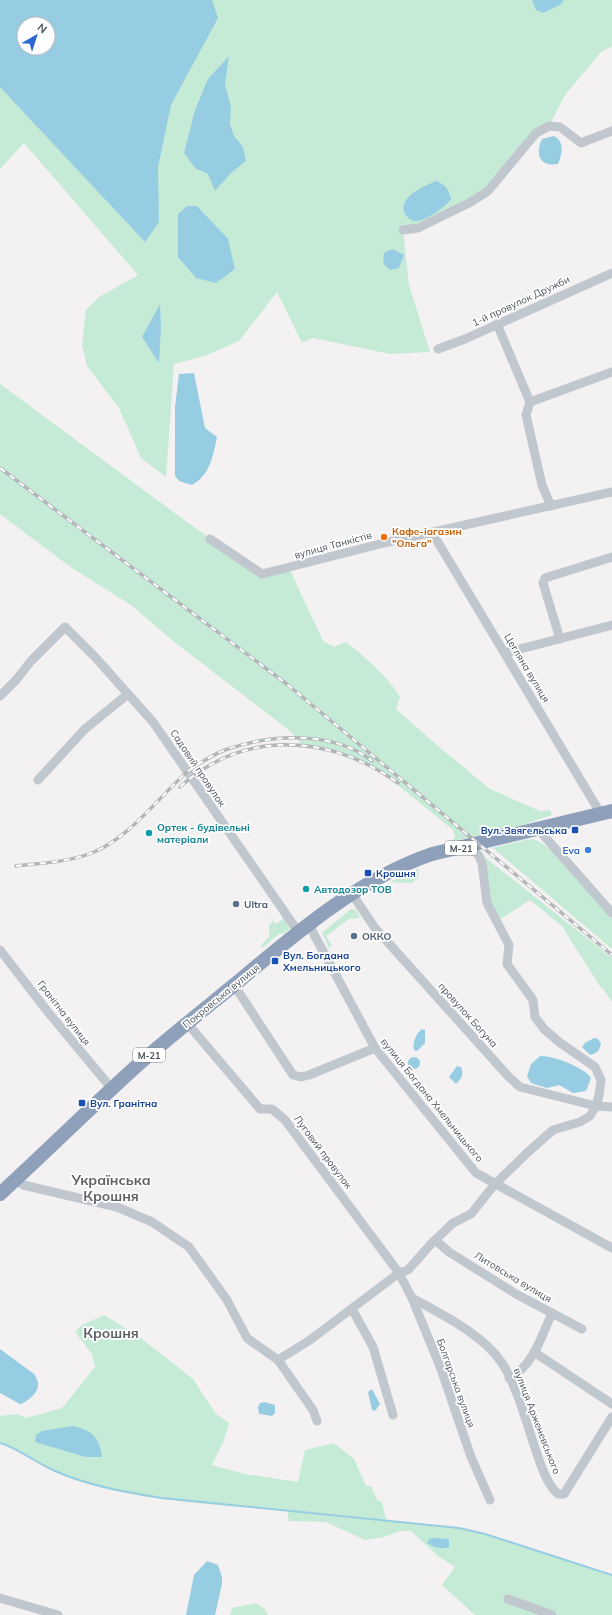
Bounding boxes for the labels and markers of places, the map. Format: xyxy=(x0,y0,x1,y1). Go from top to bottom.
place label: Кафе-іагазин "Ольга" xyxy=(392,525,462,550)
marker: Кафе-іагазин "Ольга" xyxy=(379,532,389,542)
place label: Ортек - будівельні матеріали xyxy=(157,821,250,846)
place label: Вул. Звягельська xyxy=(481,824,567,837)
marker: Вул. Звягельська xyxy=(570,825,580,835)
marker: Ортек - будівельні матеріали xyxy=(144,828,154,838)
place label: Eva xyxy=(563,844,580,857)
marker: Eva xyxy=(583,845,593,855)
place label: Крошня xyxy=(376,867,416,880)
marker: Крошня xyxy=(363,868,373,878)
place label: Автодозор ТОВ xyxy=(314,883,392,896)
marker: Автодозор ТОВ xyxy=(301,884,311,894)
place label: Ultra xyxy=(244,898,268,911)
marker: Ultra xyxy=(231,899,241,909)
place label: ОККО xyxy=(362,930,392,943)
marker: ОККО xyxy=(349,931,359,941)
place label: Вул. Богдана Хмельницького xyxy=(282,949,361,974)
marker: Вул. Богдана Хмельницького xyxy=(270,956,280,966)
place label: Вул. Гранітна xyxy=(90,1097,157,1110)
marker: Вул. Гранітна xyxy=(77,1098,87,1108)

